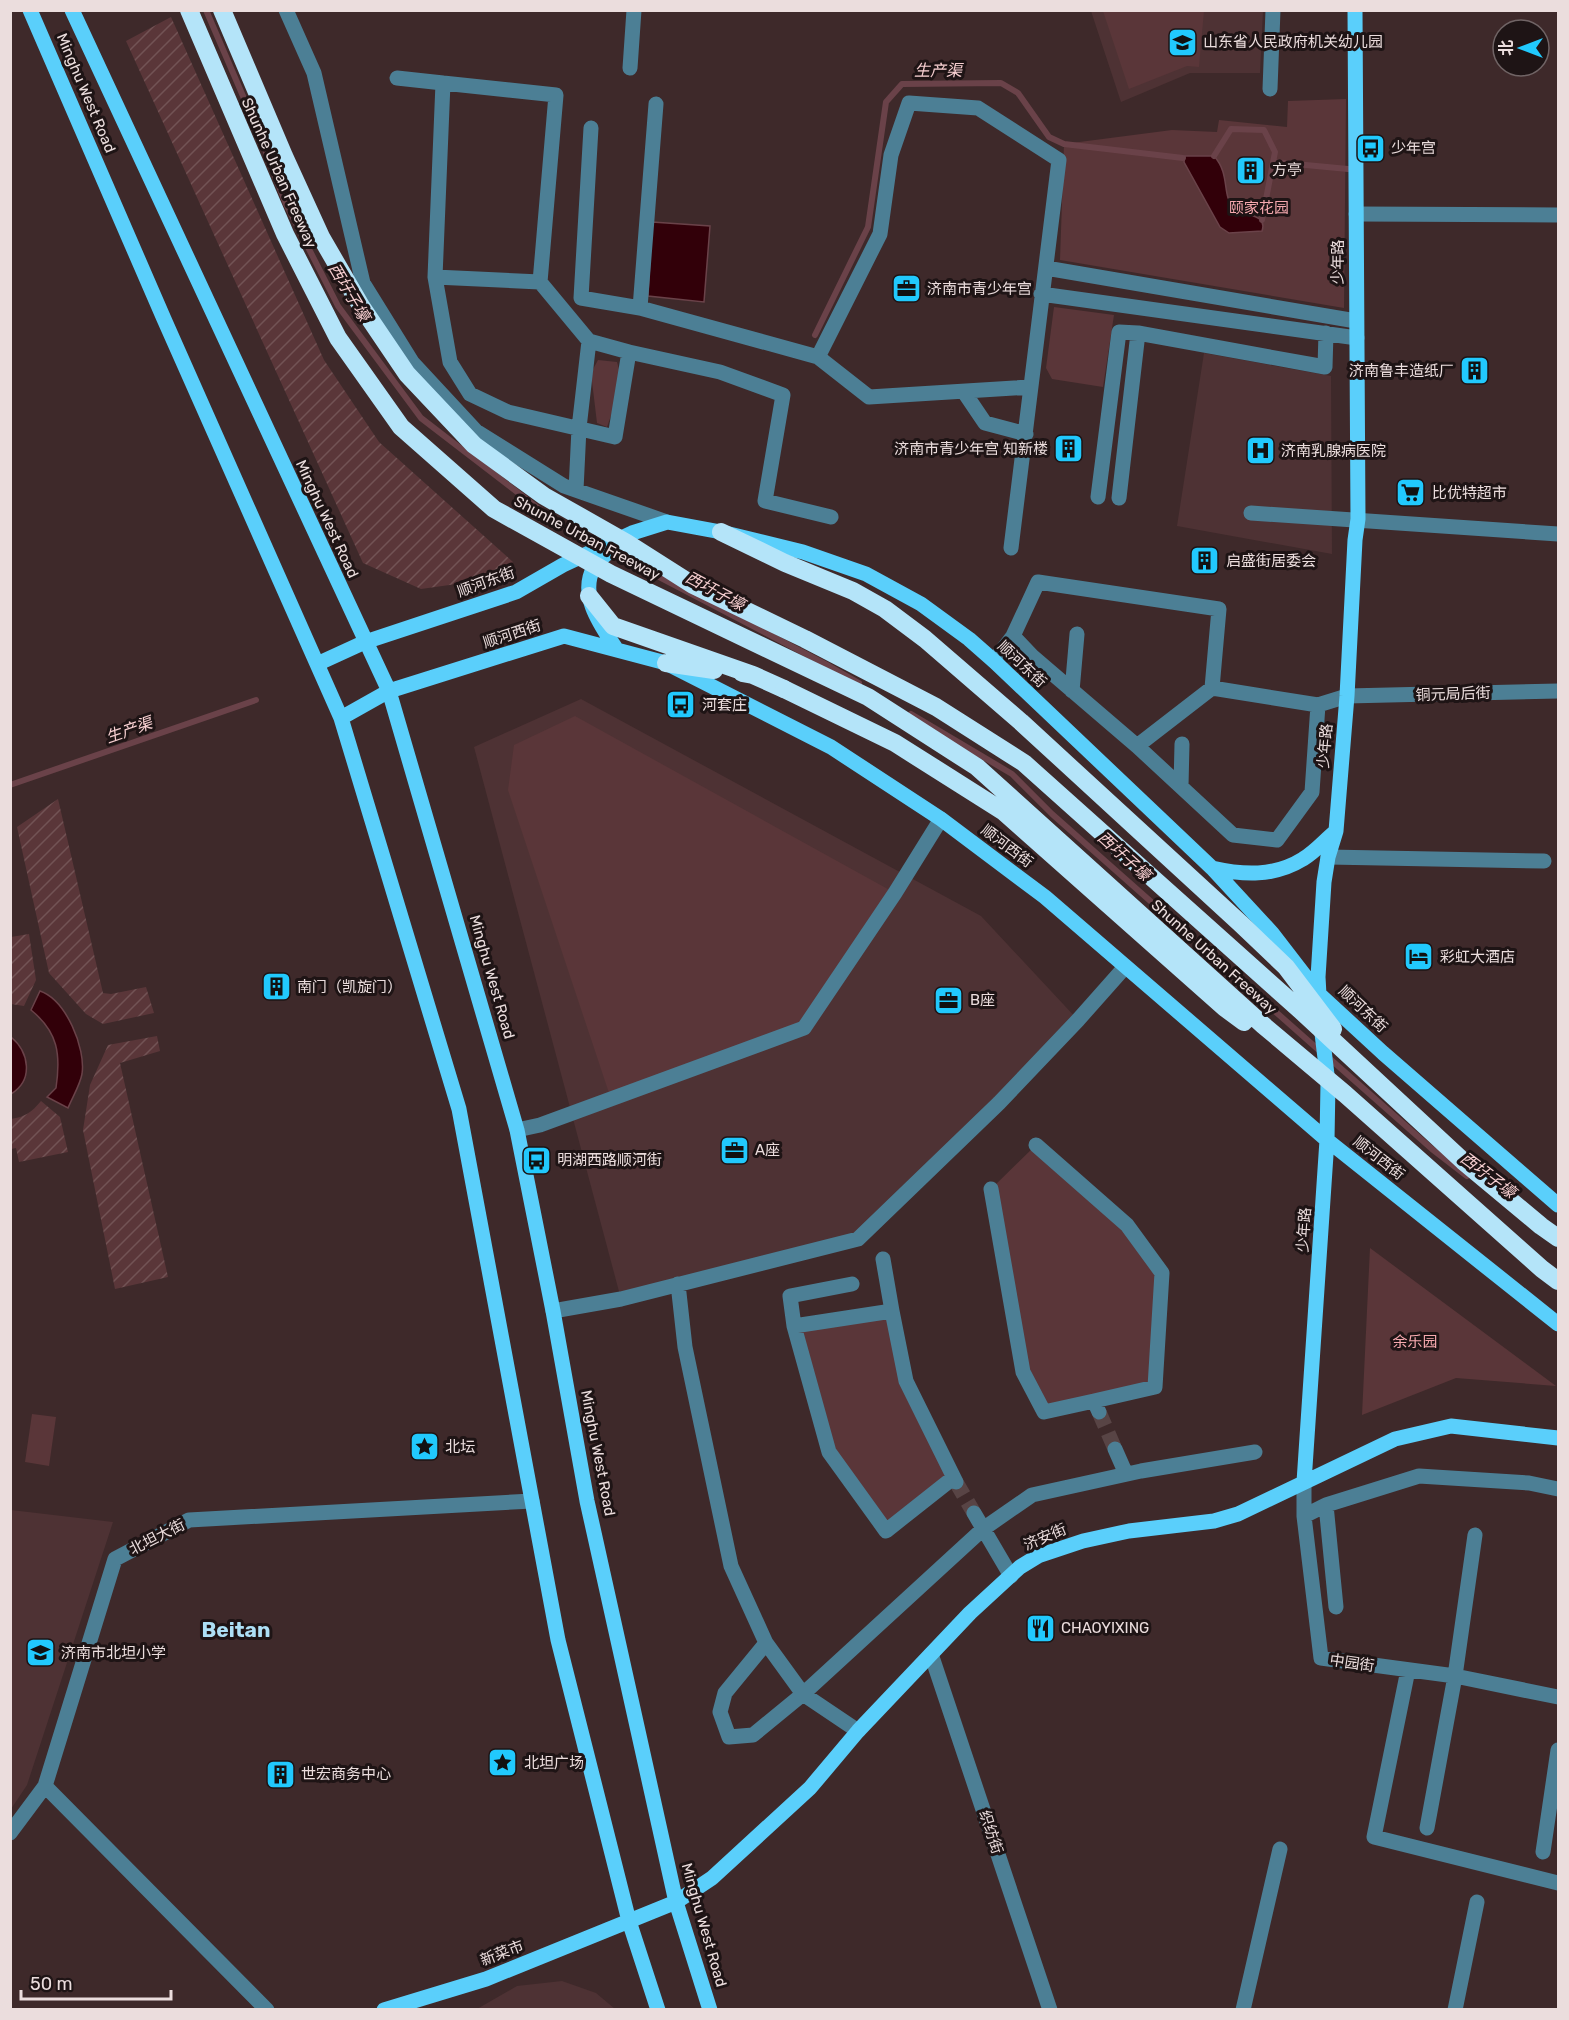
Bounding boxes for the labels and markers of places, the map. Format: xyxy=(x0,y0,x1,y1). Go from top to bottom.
school or university icon: 山东省人民政府机关幼儿园 xyxy=(1166,26,1198,58)
place label: 山东省人民政府机关幼儿园 xyxy=(1203,33,1383,51)
bus stop icon: 少年宫 xyxy=(1354,132,1386,164)
place label: 少年宫 xyxy=(1391,139,1436,157)
building icon: 方亭 xyxy=(1235,154,1267,186)
place label: 方亭 xyxy=(1272,161,1302,179)
office icon: 济南市青少年宫 xyxy=(890,273,922,305)
place label: 济南市青少年宫 xyxy=(927,280,1032,298)
building icon: 济南鲁丰造纸厂 xyxy=(1459,355,1491,387)
place label: 济南鲁丰造纸厂 xyxy=(1349,362,1454,380)
building icon: 济南市青少年宫 知新楼 xyxy=(1053,433,1085,465)
hospital icon: 济南乳腺病医院 xyxy=(1244,435,1276,467)
place label: 济南市青少年宫 知新楼 xyxy=(894,440,1048,458)
place label: 济南乳腺病医院 xyxy=(1281,442,1386,460)
supermarket icon: 比优特超市 xyxy=(1395,477,1427,509)
place label: 比优特超市 xyxy=(1432,484,1507,502)
building icon: 启盛街居委会 xyxy=(1189,545,1221,577)
place label: 启盛街居委会 xyxy=(1226,552,1316,570)
bus stop icon: 河套庄 xyxy=(665,689,697,721)
place label: 河套庄 xyxy=(702,696,747,714)
hotel icon: 彩虹大酒店 xyxy=(1403,941,1435,973)
place label: 彩虹大酒店 xyxy=(1440,948,1515,966)
building icon: 南门（凯旋门） xyxy=(260,971,292,1003)
place label: 南门（凯旋门） xyxy=(297,978,402,996)
office icon: B座 xyxy=(933,984,965,1016)
place label: B座 xyxy=(970,991,995,1009)
office icon: A座 xyxy=(718,1134,750,1166)
place label: A座 xyxy=(755,1141,780,1159)
bus stop icon: 明湖西路顺河街 xyxy=(520,1144,552,1176)
place label: 明湖西路顺河街 xyxy=(557,1151,662,1169)
place icon: 北坛 xyxy=(408,1431,440,1463)
place label: 北坛 xyxy=(445,1438,475,1456)
restaurant icon: CHAOYIXING xyxy=(1024,1612,1056,1644)
place label: CHAOYIXING xyxy=(1061,1619,1149,1637)
school or university icon: 济南市北坦小学 xyxy=(24,1637,56,1669)
place label: 济南市北坦小学 xyxy=(61,1644,166,1662)
place icon: 北坦广场 xyxy=(487,1747,519,1779)
place label: 北坦广场 xyxy=(524,1754,584,1772)
building icon: 世宏商务中心 xyxy=(264,1758,296,1790)
place label: 世宏商务中心 xyxy=(301,1765,391,1783)

